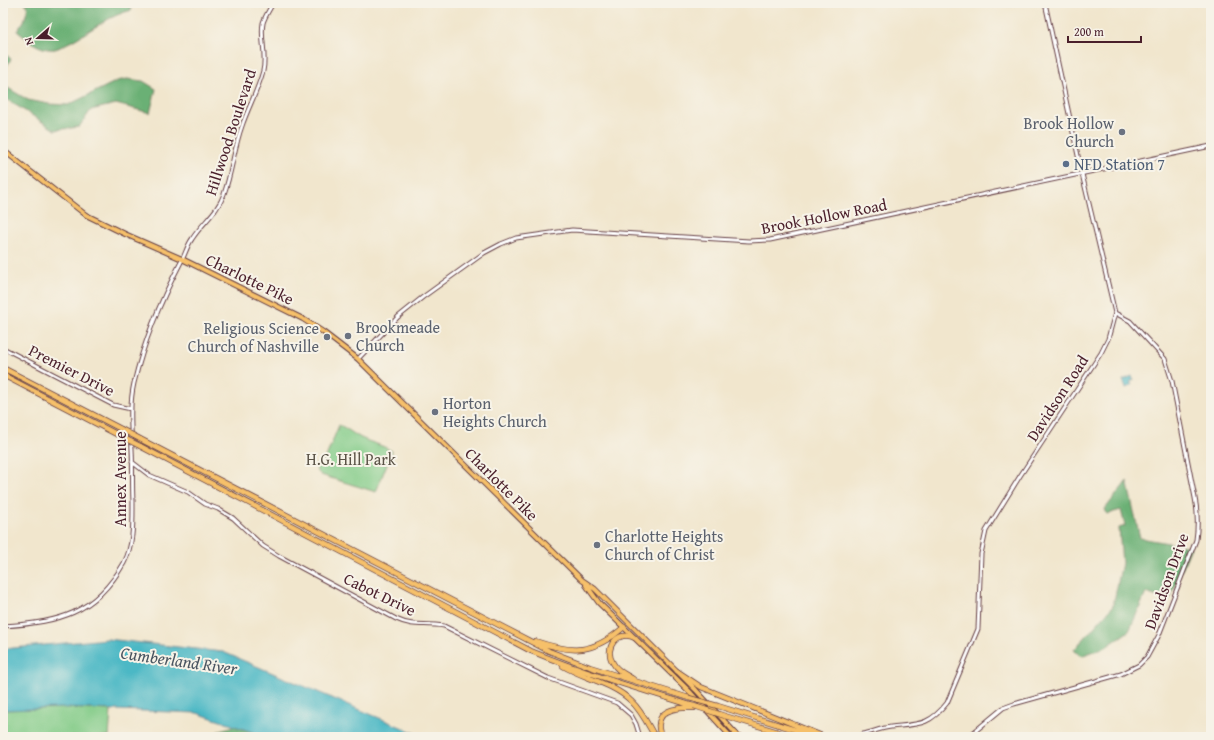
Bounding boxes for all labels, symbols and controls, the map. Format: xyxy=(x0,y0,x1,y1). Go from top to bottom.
north arrow xyxy=(18,18,58,58)
scale bar xyxy=(1068,18,1141,44)
text: 200 m xyxy=(1074,23,1104,40)
text: N xyxy=(20,35,37,48)
street label: Hillwood Boulevard xyxy=(198,65,262,198)
place label: Brook Hollow Church xyxy=(1024,111,1115,153)
marker: Brook Hollow Church xyxy=(1117,127,1127,137)
place label: NFD Station 7 xyxy=(1074,152,1165,176)
marker: NFD Station 7 xyxy=(1061,159,1071,169)
street label: Brook Hollow Road xyxy=(759,192,889,240)
street label: Charlotte Pike xyxy=(202,247,298,311)
place label: Brookmeade Church xyxy=(356,315,440,357)
place label: Religious Science Church of Nashville xyxy=(188,316,319,358)
marker: Brookmeade Church xyxy=(343,331,353,341)
marker: Religious Science Church of Nashville xyxy=(322,332,332,342)
street label: Premier Drive xyxy=(25,338,119,402)
street label: Davidson Road xyxy=(1020,350,1094,446)
place label: Horton Heights Church xyxy=(443,391,547,433)
marker: Horton Heights Church xyxy=(430,407,440,417)
street label: Annex Avenue xyxy=(108,431,132,527)
street label: Charlotte Pike xyxy=(460,442,544,526)
park label: H.G. Hill Park xyxy=(306,447,397,471)
place label: Charlotte Heights Church of Christ xyxy=(605,524,723,566)
street label: Davidson Drive xyxy=(1137,529,1195,633)
marker: Charlotte Heights Church of Christ xyxy=(592,540,602,550)
street label: Cabot Drive xyxy=(340,566,420,622)
water label: Cumberland River xyxy=(119,639,239,681)

